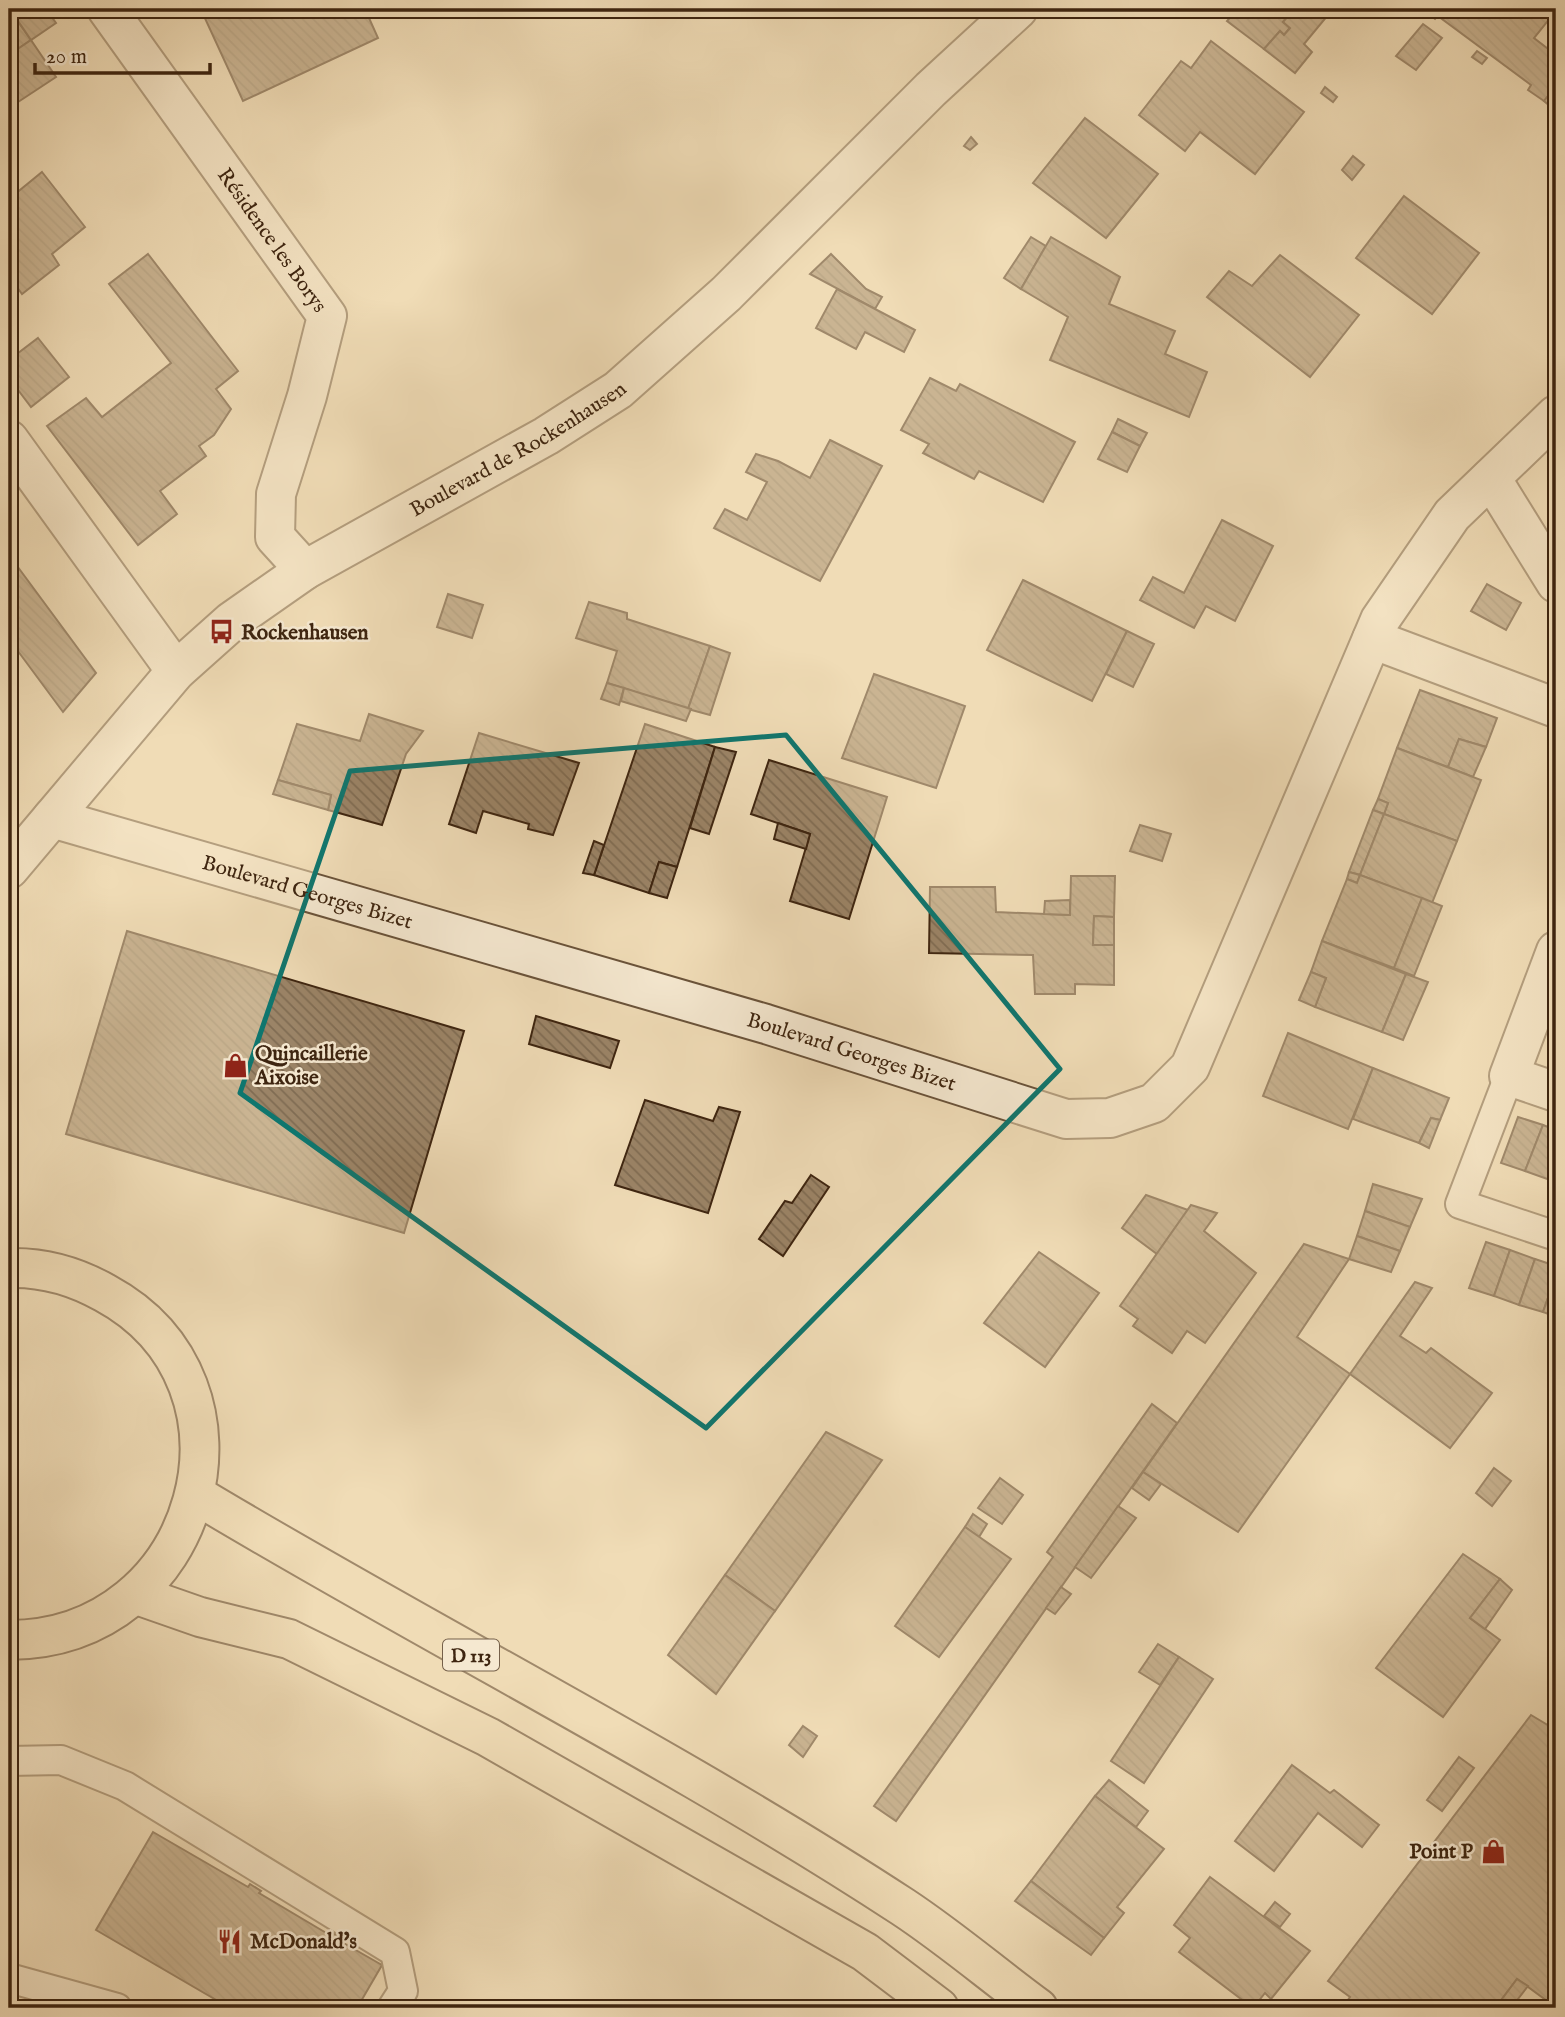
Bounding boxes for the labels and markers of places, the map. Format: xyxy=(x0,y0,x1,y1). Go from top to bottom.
bus stop icon: Rockenhausen xyxy=(207,618,235,646)
place label: Rockenhausen xyxy=(241,620,368,647)
place label: Quincaillerie Aixoise xyxy=(254,1041,368,1092)
shop icon: Quincaillerie Aixoise xyxy=(221,1051,249,1079)
shop icon: Point P xyxy=(1479,1837,1507,1865)
place label: Point P xyxy=(1409,1839,1474,1866)
restaurant icon: McDonald's xyxy=(216,1927,244,1955)
place label: McDonald's xyxy=(250,1929,357,1956)

